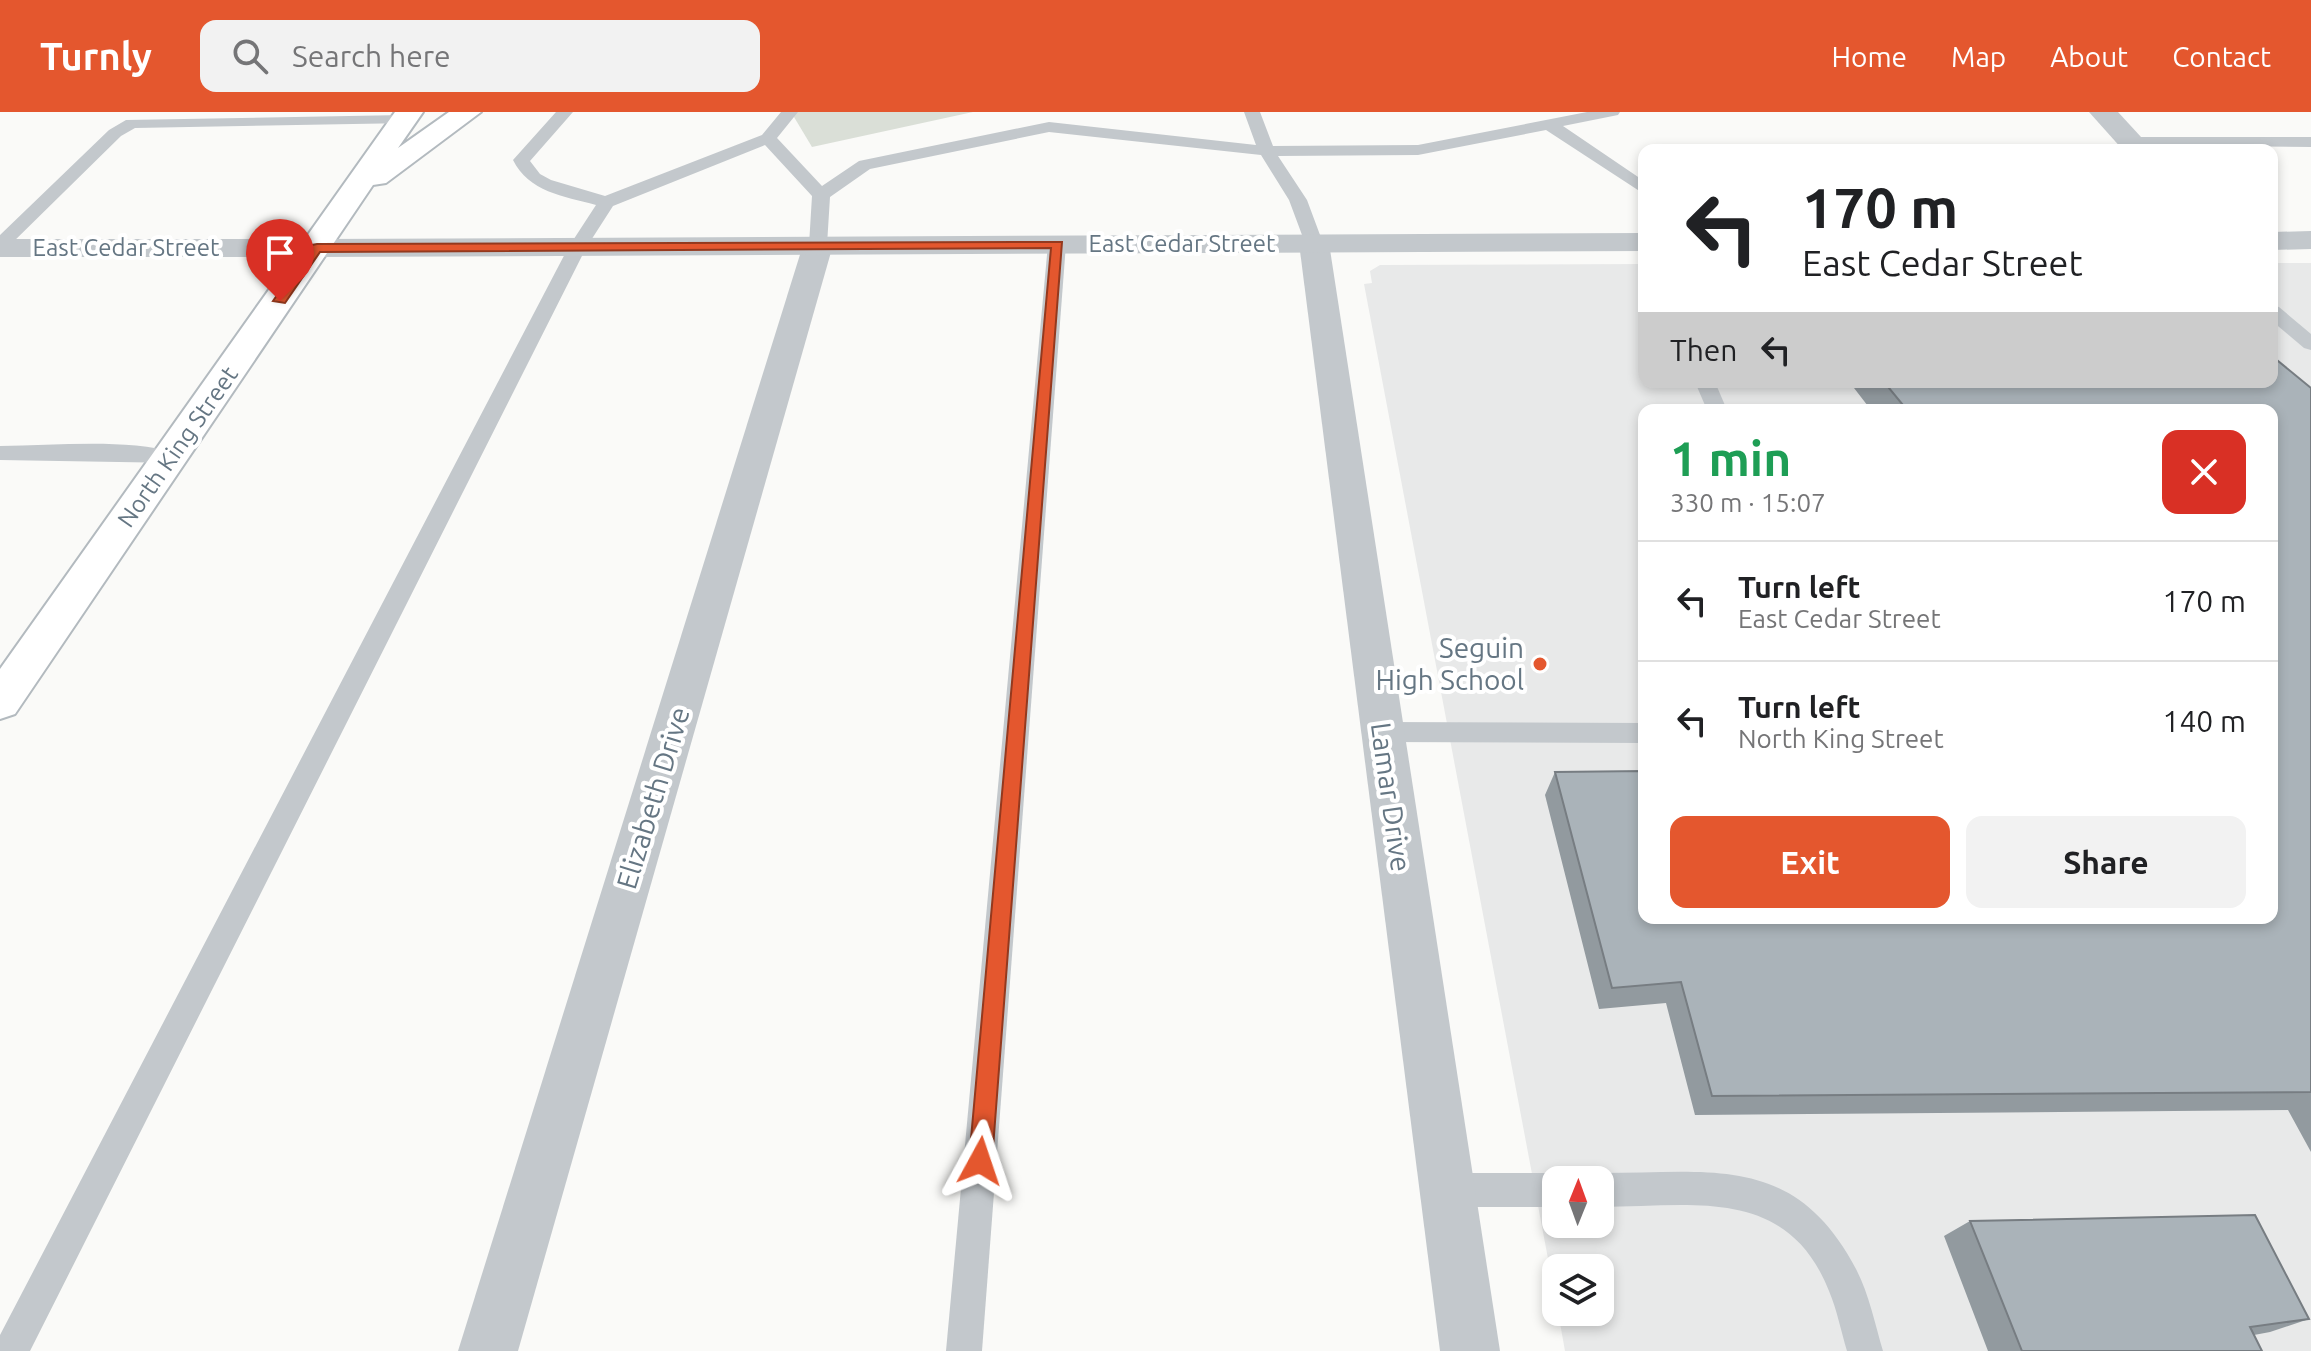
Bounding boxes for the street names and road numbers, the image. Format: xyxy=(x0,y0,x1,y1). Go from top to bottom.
street label: East Cedar Street xyxy=(1088,230,1276,257)
street label: East Cedar Street xyxy=(32,234,220,261)
street label: North King Street xyxy=(112,361,243,532)
street label: Elizabeth Drive xyxy=(610,703,695,893)
street label: Lamar Drive xyxy=(1366,720,1417,874)

